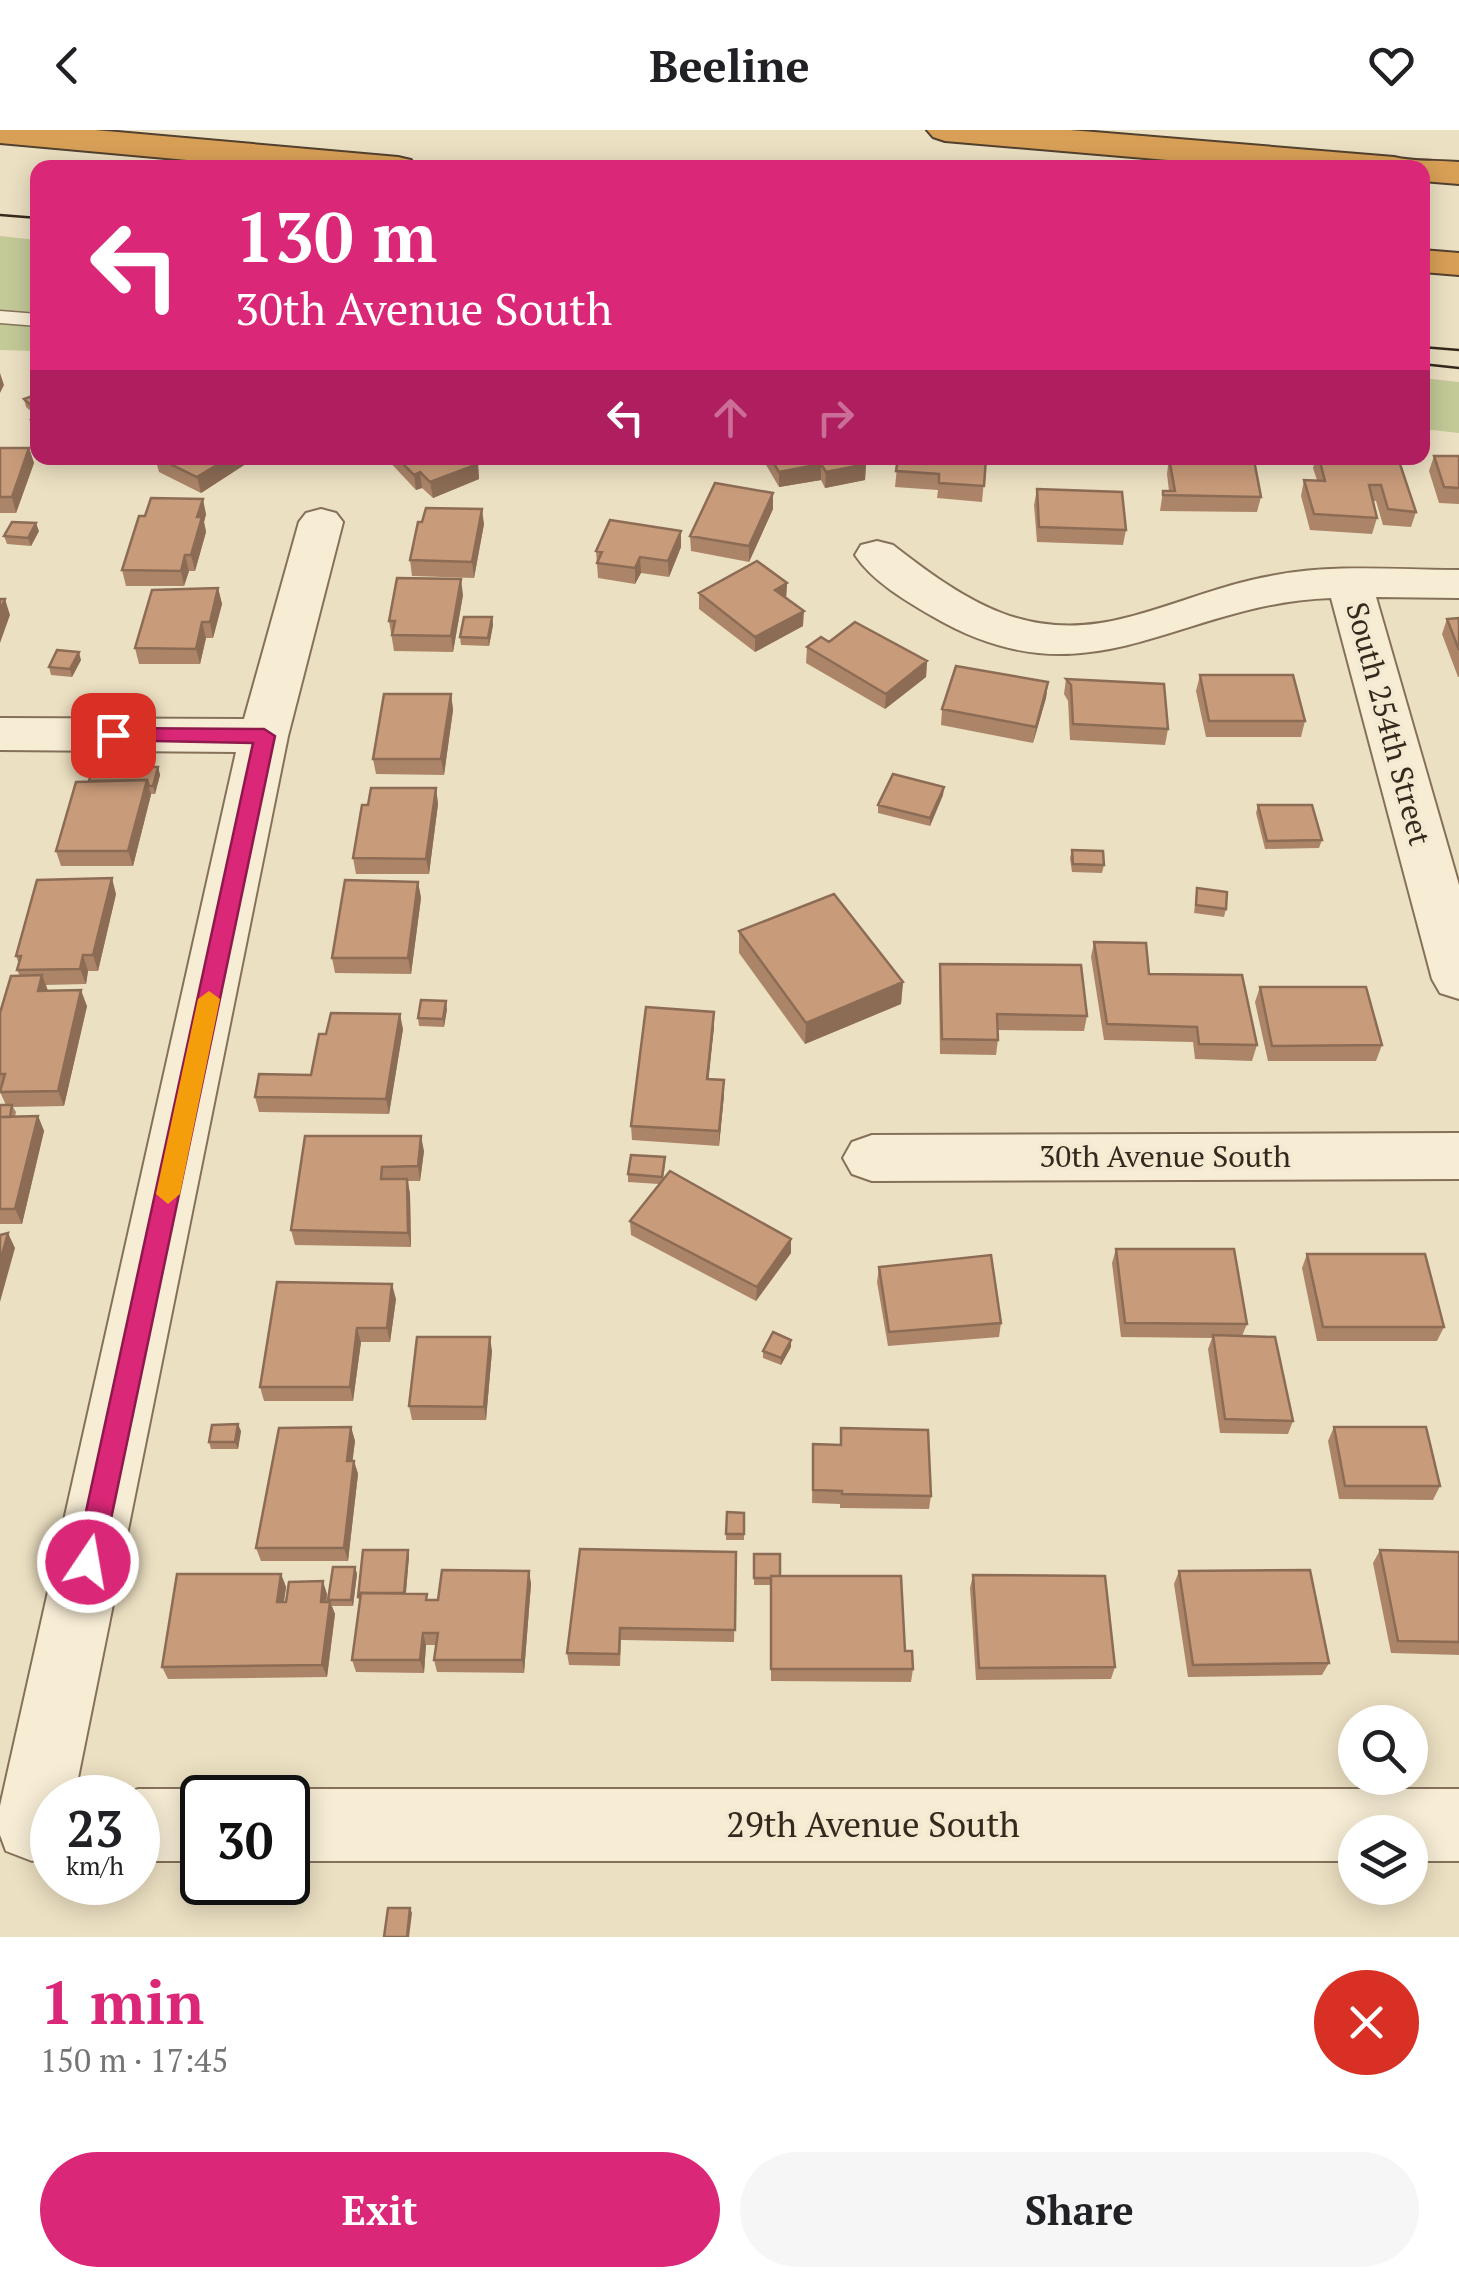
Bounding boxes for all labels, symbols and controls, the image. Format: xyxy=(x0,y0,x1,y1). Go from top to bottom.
text: Beeline xyxy=(649,35,810,95)
icon: back xyxy=(40,38,95,93)
icon: heart xyxy=(1364,38,1419,93)
text: 130 m xyxy=(235,189,437,282)
icon: left xyxy=(70,200,200,330)
text: 30th Avenue South xyxy=(235,278,612,338)
icon: left xyxy=(598,390,653,445)
icon: ahead xyxy=(703,390,758,445)
icon: right xyxy=(808,390,863,445)
street label: South 254th Street xyxy=(1337,598,1441,850)
pin xyxy=(71,693,156,778)
icon: arrive xyxy=(86,708,141,763)
street label: 30th Avenue South xyxy=(1039,1136,1291,1176)
position arrow xyxy=(36,1510,140,1614)
map controls xyxy=(1338,1705,1428,1905)
button: search xyxy=(1338,1705,1428,1795)
speed limit sign: 30 xyxy=(180,1775,310,1905)
text: 23 xyxy=(67,1795,123,1861)
street label: 29th Avenue South xyxy=(726,1801,1020,1847)
button: layers xyxy=(1338,1815,1428,1905)
text: km/h xyxy=(66,1849,124,1882)
text: 1 min xyxy=(40,1962,204,2041)
button: close xyxy=(1314,1970,1419,2075)
text: 150 m · 17:45 xyxy=(40,2039,228,2081)
button: Exit xyxy=(40,2152,720,2267)
button: Share xyxy=(740,2152,1419,2267)

